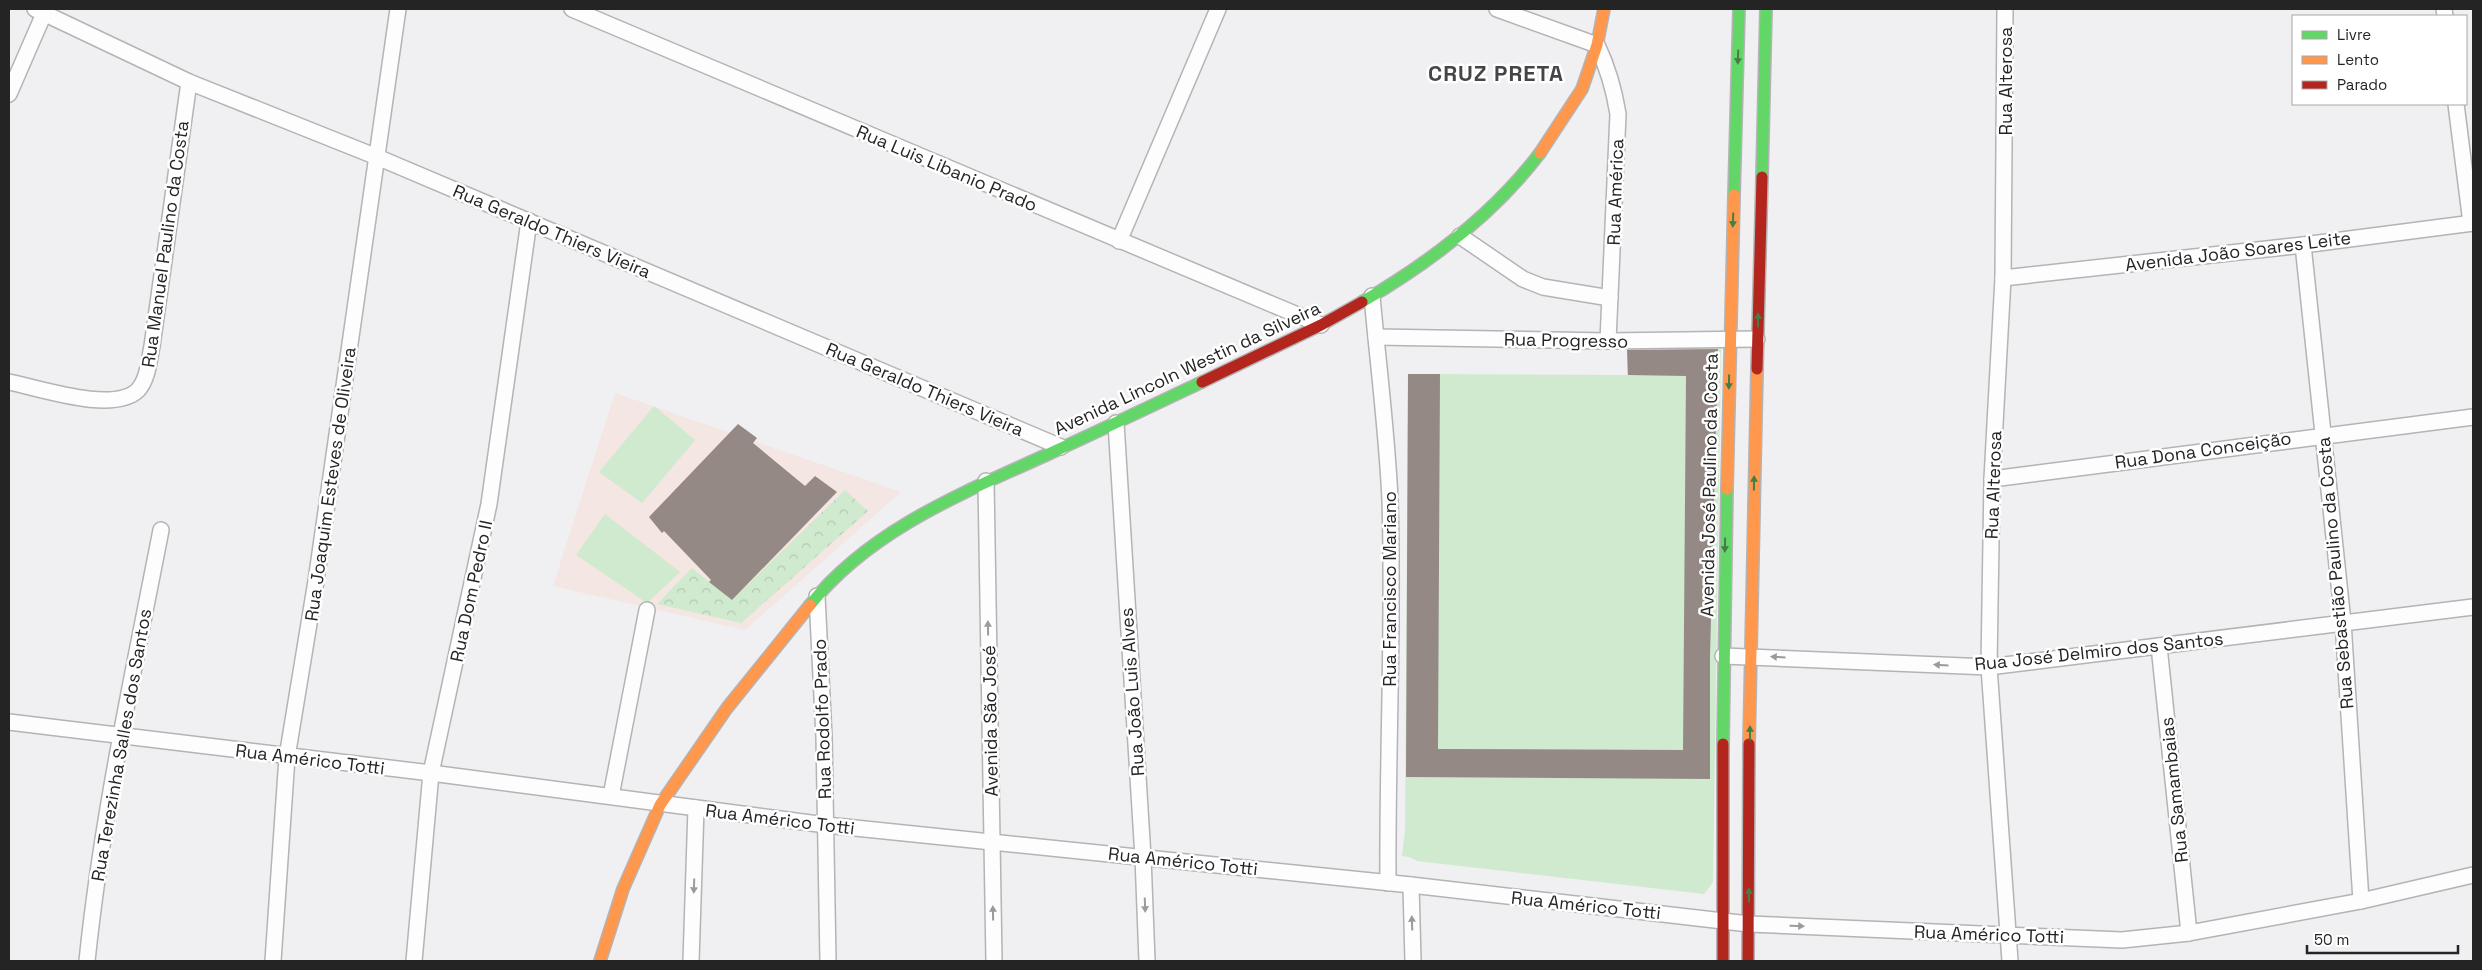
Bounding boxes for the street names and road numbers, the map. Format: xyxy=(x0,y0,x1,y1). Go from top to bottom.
street label: Rua Alterosa xyxy=(1994,27,2017,135)
street label: Rua Manuel Paulino da Costa xyxy=(136,119,194,369)
street label: Rua Luis Libanio Prado xyxy=(853,119,1041,217)
street label: Rua América xyxy=(1602,138,1628,246)
street label: Rua Geraldo Thiers Vieira xyxy=(450,179,654,283)
street label: Avenida João Soares Leite xyxy=(2124,226,2352,276)
street label: Avenida Lincoln Westin da Silveira xyxy=(1050,296,1324,440)
street label: Rua Progresso xyxy=(1504,327,1628,353)
street label: Rua Geraldo Thiers Vieira xyxy=(823,337,1027,441)
street label: Rua Joaquim Esteves de Oliveira xyxy=(299,345,361,623)
street label: Avenida José Paulino da Costa xyxy=(1695,353,1723,617)
street label: Rua Dona Conceição xyxy=(2113,426,2293,474)
street label: Rua Alterosa xyxy=(1980,430,2006,540)
street label: Rua Sebastião Paulino da Costa xyxy=(2312,436,2358,710)
street label: Rua Francisco Mariano xyxy=(1378,491,1401,687)
street label: Rua Dom Pedro II xyxy=(445,518,497,664)
street label: Rua Terezinha Salles dos Santos xyxy=(86,607,156,883)
street label: Rua João Luis Alves xyxy=(1115,607,1149,777)
street label: Rua José Delmiro dos Santos xyxy=(1973,626,2225,676)
street label: Rua Rodolfo Prado xyxy=(808,638,836,800)
street label: Avenida São José xyxy=(977,645,1003,797)
street label: Rua Samambaias xyxy=(2155,716,2193,864)
street label: Rua Américo Totti xyxy=(234,738,386,780)
street label: Rua Américo Totti xyxy=(704,798,856,840)
street label: Rua Américo Totti xyxy=(1107,842,1259,880)
street label: Rua Américo Totti xyxy=(1510,886,1662,924)
street label: Rua Américo Totti xyxy=(1914,920,2064,948)

